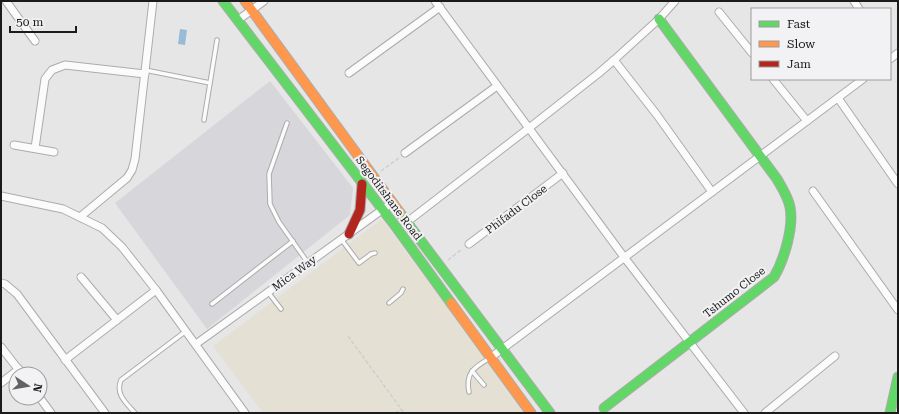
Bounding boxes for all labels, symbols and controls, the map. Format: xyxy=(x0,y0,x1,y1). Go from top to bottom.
scale bar xyxy=(10,8,76,34)
legend xyxy=(751,8,891,80)
text: 50 m xyxy=(16,15,43,29)
text: Fast xyxy=(787,17,811,31)
text: Slow xyxy=(787,37,815,51)
text: Jam xyxy=(787,57,811,71)
street label: Segoditshane Road xyxy=(353,154,424,243)
street label: Phifadu Close xyxy=(483,182,550,237)
street label: Mica Way xyxy=(270,253,319,294)
street label: Tshumo Close xyxy=(701,264,768,321)
north arrow xyxy=(8,366,48,406)
text: N xyxy=(30,382,45,394)

